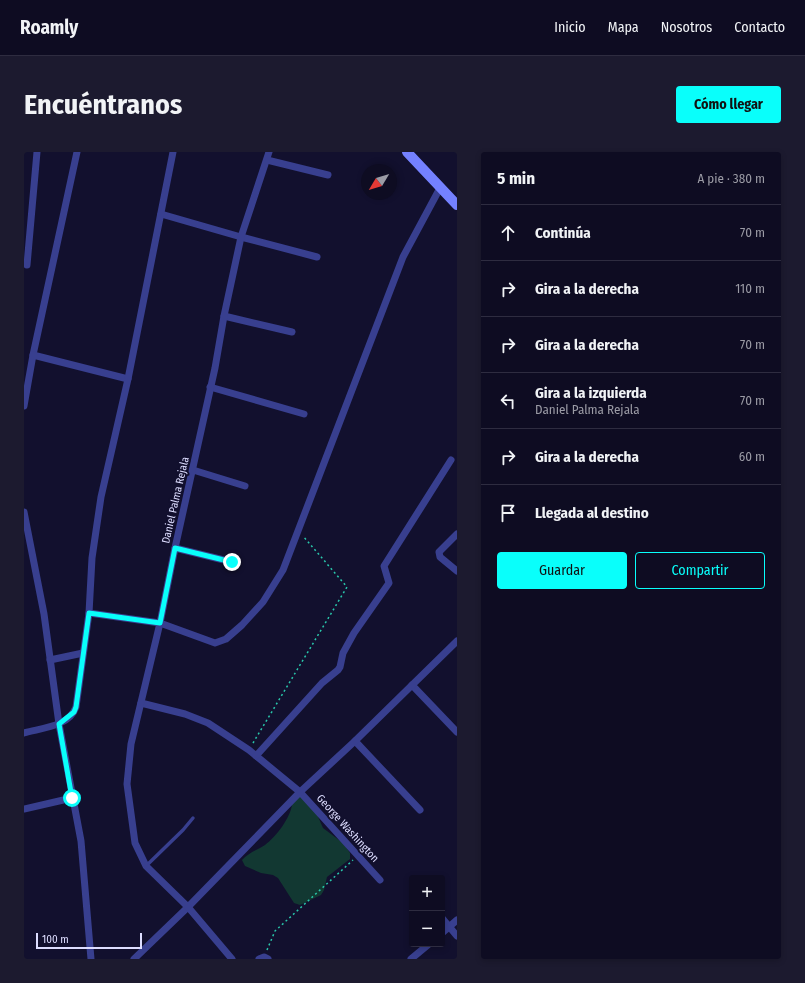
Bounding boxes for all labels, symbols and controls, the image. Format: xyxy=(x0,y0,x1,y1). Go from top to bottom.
text: Roamly xyxy=(20,16,78,39)
text: Inicio xyxy=(554,19,586,36)
text: Mapa xyxy=(608,19,639,36)
text: Nosotros xyxy=(661,19,712,36)
text: Contacto xyxy=(734,19,785,36)
button: Cómo llegar xyxy=(676,86,781,123)
text: Encuéntranos xyxy=(24,88,182,121)
north arrow xyxy=(361,164,397,200)
text: 5 min xyxy=(497,168,535,189)
text: A pie · 380 m xyxy=(697,171,765,186)
icon: ahead xyxy=(497,222,519,244)
text: Continúa xyxy=(535,224,591,242)
text: 70 m xyxy=(740,225,765,240)
icon: right xyxy=(497,278,519,300)
text: Gira a la derecha xyxy=(535,280,639,298)
text: 110 m xyxy=(735,281,765,296)
icon: right xyxy=(497,334,519,356)
text: Gira a la derecha xyxy=(535,336,639,354)
text: 70 m xyxy=(740,337,765,352)
text: Gira a la izquierda xyxy=(535,384,647,402)
icon: left xyxy=(497,390,519,412)
text: 70 m xyxy=(740,393,765,408)
text: Daniel Palma Rejala xyxy=(535,402,640,417)
icon: right xyxy=(497,446,519,468)
text: Gira a la derecha xyxy=(535,448,639,466)
text: 60 m xyxy=(739,449,765,464)
street label: Daniel Palma Rejala xyxy=(159,456,192,545)
icon: arrive xyxy=(497,502,519,524)
text: Llegada al destino xyxy=(535,504,649,522)
button: Guardar xyxy=(497,552,627,589)
button: Compartir xyxy=(635,552,765,589)
route end xyxy=(223,553,241,571)
route start xyxy=(63,789,81,807)
street label: George Washington xyxy=(314,792,381,865)
map controls xyxy=(409,875,445,947)
button: + xyxy=(409,875,445,911)
button: − xyxy=(409,911,445,947)
scale bar xyxy=(36,931,142,950)
text: 100 m xyxy=(42,933,69,946)

